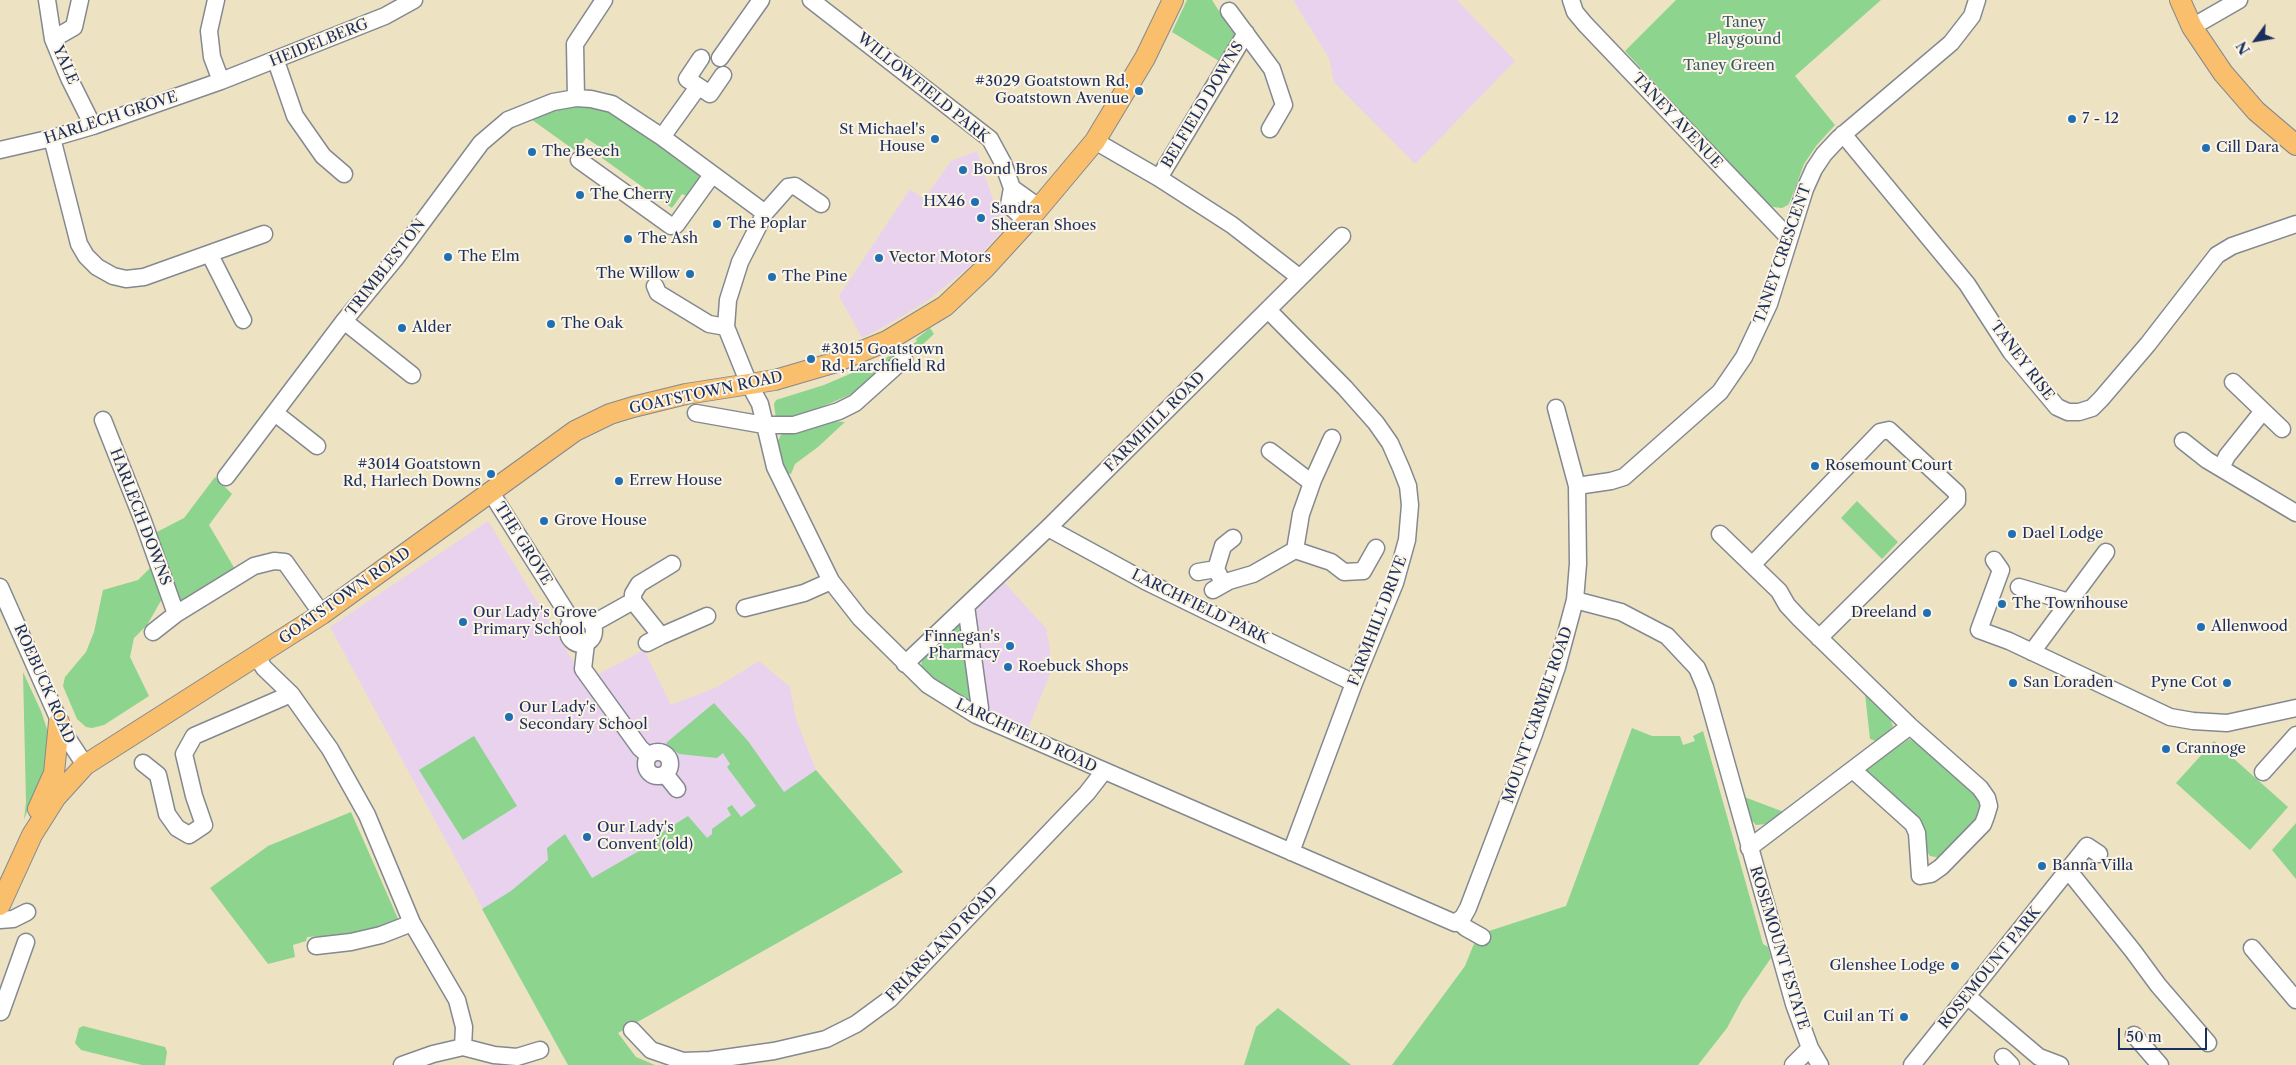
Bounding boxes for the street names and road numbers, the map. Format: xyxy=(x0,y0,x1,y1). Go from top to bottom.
street label: HEIDELBERG xyxy=(267,15,371,71)
street label: WILLOWFIELD PARK xyxy=(853,29,993,147)
street label: BELFIELD DOWNS xyxy=(1158,39,1248,171)
street label: YALE xyxy=(48,43,82,87)
street label: TANEY AVENUE xyxy=(1628,70,1726,172)
street label: HARLECH GROVE xyxy=(42,88,180,148)
street label: TANEY CRESCENT xyxy=(1751,182,1815,326)
street label: TRIMBLESTON xyxy=(342,216,430,320)
street label: TANEY RISE xyxy=(1986,318,2058,404)
street label: GOATSTOWN ROAD xyxy=(628,368,784,418)
street label: FARMHILL ROAD xyxy=(1101,368,1209,476)
street label: HARLECH DOWNS xyxy=(106,446,174,588)
street label: THE GROVE xyxy=(490,499,556,589)
street label: GOATSTOWN ROAD xyxy=(276,544,414,648)
street label: FARMHILL DRIVE xyxy=(1345,553,1411,689)
street label: LARCHFIELD PARK xyxy=(1128,566,1272,648)
street label: ROEBUCK ROAD xyxy=(10,622,78,746)
street label: MOUNT CARMEL ROAD xyxy=(1499,624,1577,806)
street label: LARCHFIELD ROAD xyxy=(952,695,1100,777)
street label: ROSEMOUNT ESTATE xyxy=(1746,864,1812,1032)
street label: FRIARSLAND ROAD xyxy=(882,883,1002,1005)
street label: ROSEMOUNT PARK xyxy=(1935,903,2045,1033)

